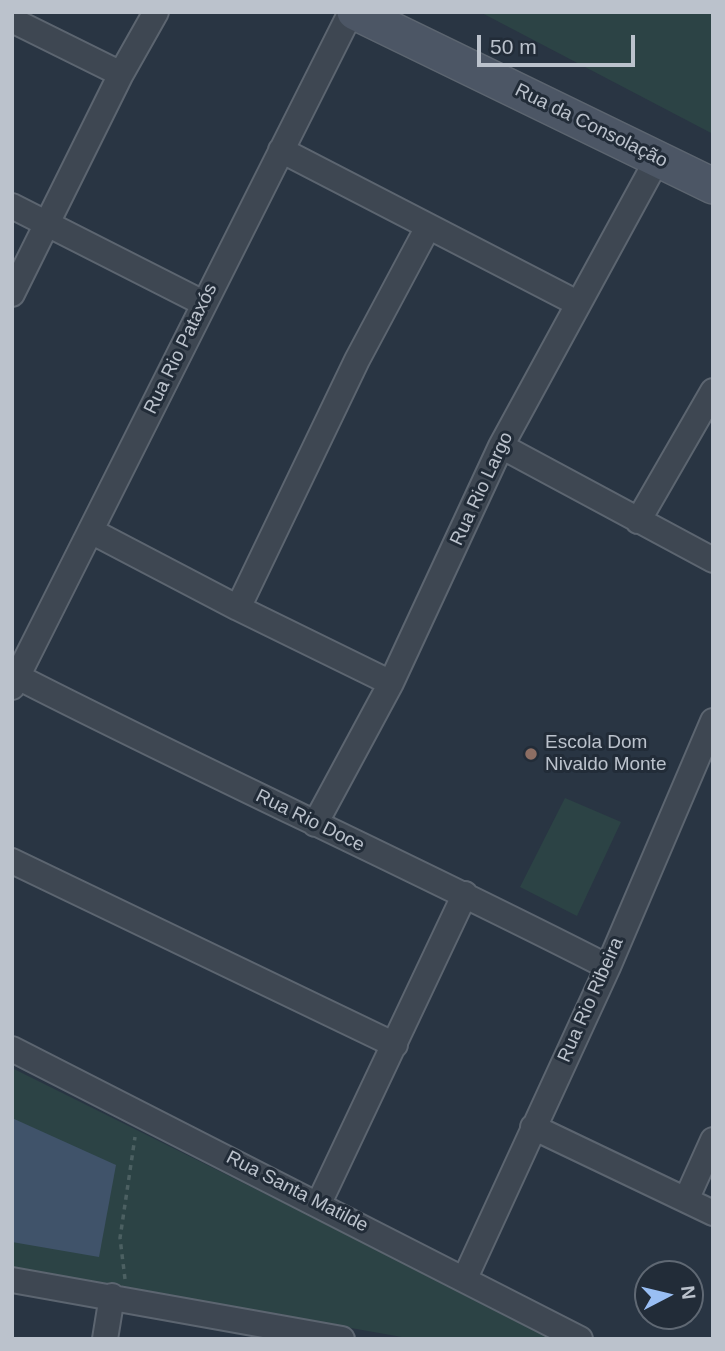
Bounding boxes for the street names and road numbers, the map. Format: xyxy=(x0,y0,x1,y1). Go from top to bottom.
street label: Rua da Consolação xyxy=(511,79,671,173)
street label: Rua Rio Pataxós xyxy=(140,280,222,418)
street label: Rua Rio Largo xyxy=(446,429,518,549)
street label: Rua Rio Doce xyxy=(252,785,368,857)
street label: Rua Rio Ribeira xyxy=(553,934,629,1066)
street label: Rua Santa Matilde xyxy=(222,1146,372,1238)

